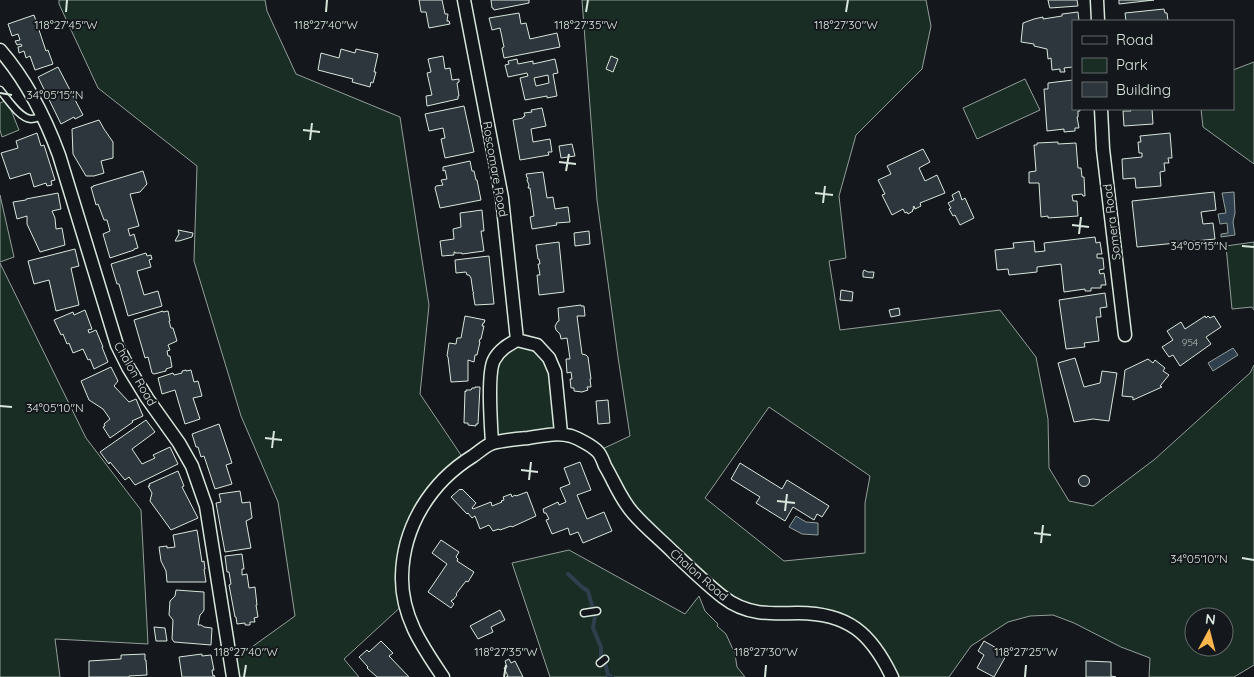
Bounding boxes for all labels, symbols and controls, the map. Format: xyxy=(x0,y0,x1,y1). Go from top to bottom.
text: 118°27'45"W xyxy=(34,17,98,32)
text: 118°27'40"W xyxy=(294,17,358,32)
text: 118°27'35"W xyxy=(554,17,618,32)
text: 118°27'30"W xyxy=(814,17,878,32)
legend xyxy=(1072,20,1234,110)
text: Road xyxy=(1116,30,1153,49)
text: Park xyxy=(1116,55,1148,74)
text: Building xyxy=(1116,80,1171,99)
text: 34°05'15"N xyxy=(27,87,83,102)
street label: Roscomare Road xyxy=(480,120,511,218)
street label: Somera Road xyxy=(1099,183,1124,261)
text: 34°05'15"N xyxy=(1171,238,1227,253)
house number: 954 xyxy=(1182,336,1198,349)
street label: Chalon Road xyxy=(111,339,160,409)
text: 34°05'10"N xyxy=(26,400,84,415)
street label: Chalon Road xyxy=(667,545,731,604)
text: 34°05'10"N xyxy=(1170,551,1228,566)
north arrow xyxy=(1184,607,1234,657)
text: N xyxy=(1204,610,1217,629)
text: 118°27'40"W xyxy=(214,644,278,659)
text: 118°27'35"W xyxy=(474,644,538,659)
text: 118°27'30"W xyxy=(734,644,798,659)
text: 118°27'25"W xyxy=(994,644,1058,659)

